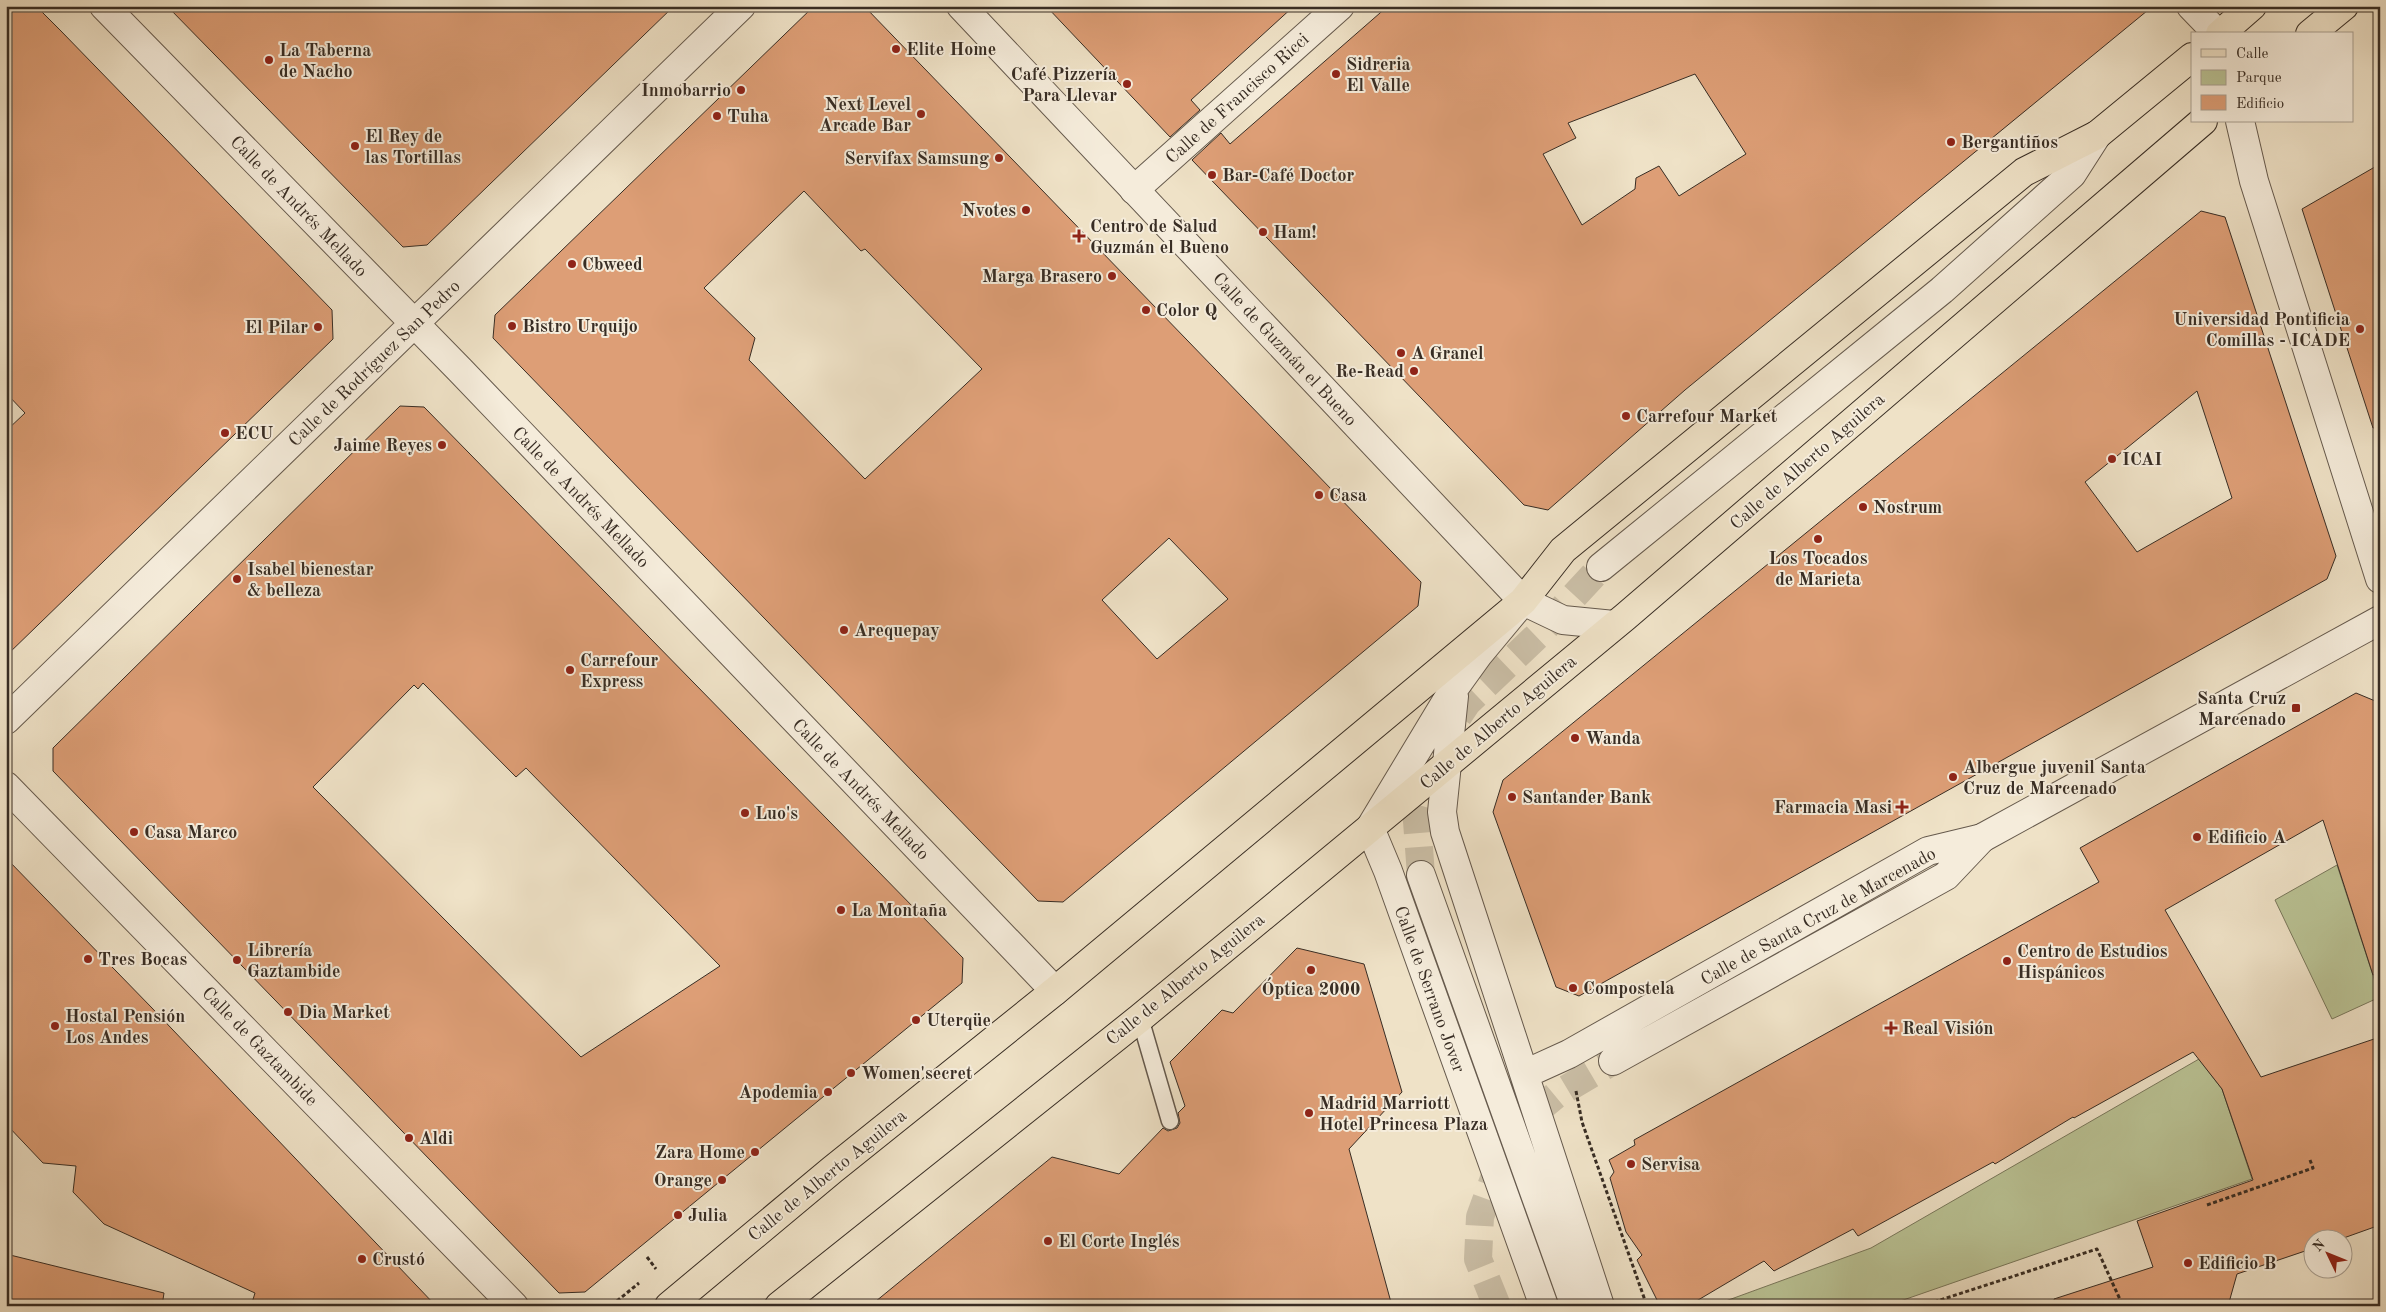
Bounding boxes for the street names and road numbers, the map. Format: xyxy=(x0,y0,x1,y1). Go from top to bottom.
street label: Calle de Francisco Ricci xyxy=(1163,30,1313,167)
street label: Calle de Andrés Mellado xyxy=(226,133,370,281)
street label: Calle de Guzmán el Bueno xyxy=(1209,270,1360,430)
street label: Calle de Rodríguez San Pedro xyxy=(285,277,464,450)
street label: Calle de Alberto Aguilera xyxy=(1727,390,1888,533)
street label: Calle de Andrés Mellado xyxy=(508,424,652,572)
street label: Calle de Alberto Aguilera xyxy=(1417,652,1580,793)
street label: Calle de Andrés Mellado xyxy=(788,716,932,864)
street label: Calle de Santa Cruz de Marcenado xyxy=(1698,845,1939,989)
street label: Calle de Serrano Jover xyxy=(1391,904,1468,1076)
street label: Calle de Alberto Aguilera xyxy=(1103,910,1268,1049)
street label: Calle de Gaztambide xyxy=(198,984,321,1110)
street label: Calle de Alberto Aguilera xyxy=(745,1106,910,1245)

